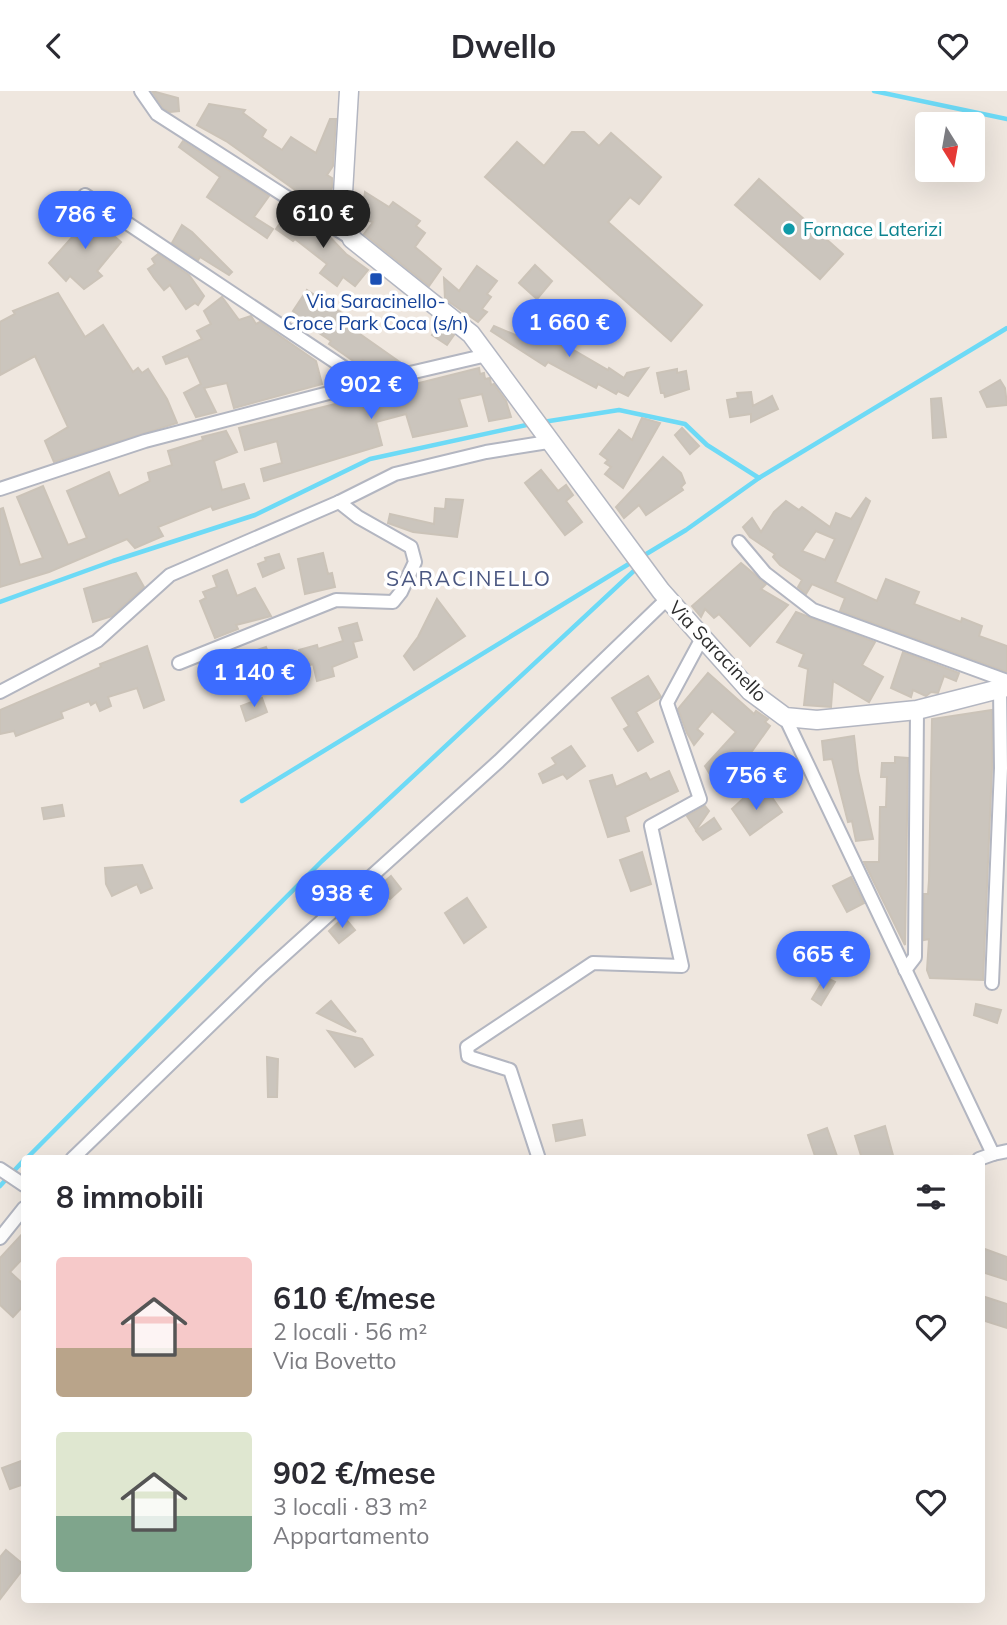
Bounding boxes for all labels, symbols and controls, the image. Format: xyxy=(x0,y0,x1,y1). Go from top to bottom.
text: Dwello xyxy=(451,26,556,66)
icon: back xyxy=(35,27,73,65)
icon: heart xyxy=(934,27,972,65)
north arrow xyxy=(915,112,985,182)
map controls xyxy=(915,112,985,182)
pin: 786 € xyxy=(36,191,134,251)
pin: 610 € xyxy=(274,191,372,250)
text: 610 € xyxy=(292,198,354,227)
text: 786 € xyxy=(54,199,116,228)
place label: Fornace Laterizi xyxy=(803,217,943,241)
marker: Fornace Laterizi xyxy=(781,221,797,237)
marker: Via Saracinello- Croce Park Coca (s/n) xyxy=(368,271,384,287)
place label: Via Saracinello- Croce Park Coca (s/n) xyxy=(283,289,469,335)
pin: 1 660 € xyxy=(504,299,634,359)
text: 1 660 € xyxy=(528,307,610,336)
pin: 902 € xyxy=(322,361,420,421)
text: 902 € xyxy=(340,369,402,398)
district label: SARACINELLO xyxy=(386,565,552,591)
street label: Via Saracinello xyxy=(664,596,772,706)
pin: 1 140 € xyxy=(189,649,319,709)
text: 1 140 € xyxy=(213,657,295,686)
pin: 756 € xyxy=(707,753,805,812)
text: 756 € xyxy=(725,760,787,789)
pin: 938 € xyxy=(293,871,391,930)
text: 938 € xyxy=(311,878,373,907)
pin: 665 € xyxy=(774,932,872,991)
text: 665 € xyxy=(792,939,854,968)
text: 8 immobili xyxy=(56,1178,204,1216)
icon: filters xyxy=(912,1178,950,1216)
text: 610 €/mese xyxy=(273,1279,436,1317)
icon: home xyxy=(112,1285,196,1369)
icon: heart xyxy=(912,1308,950,1346)
text: 2 locali · 56 m² xyxy=(273,1317,427,1346)
text: Via Bovetto xyxy=(273,1346,396,1375)
text: 902 €/mese xyxy=(273,1454,436,1492)
icon: home xyxy=(112,1460,196,1544)
icon: heart xyxy=(912,1483,950,1521)
text: 3 locali · 83 m² xyxy=(273,1492,427,1521)
text: Appartamento xyxy=(273,1521,429,1550)

